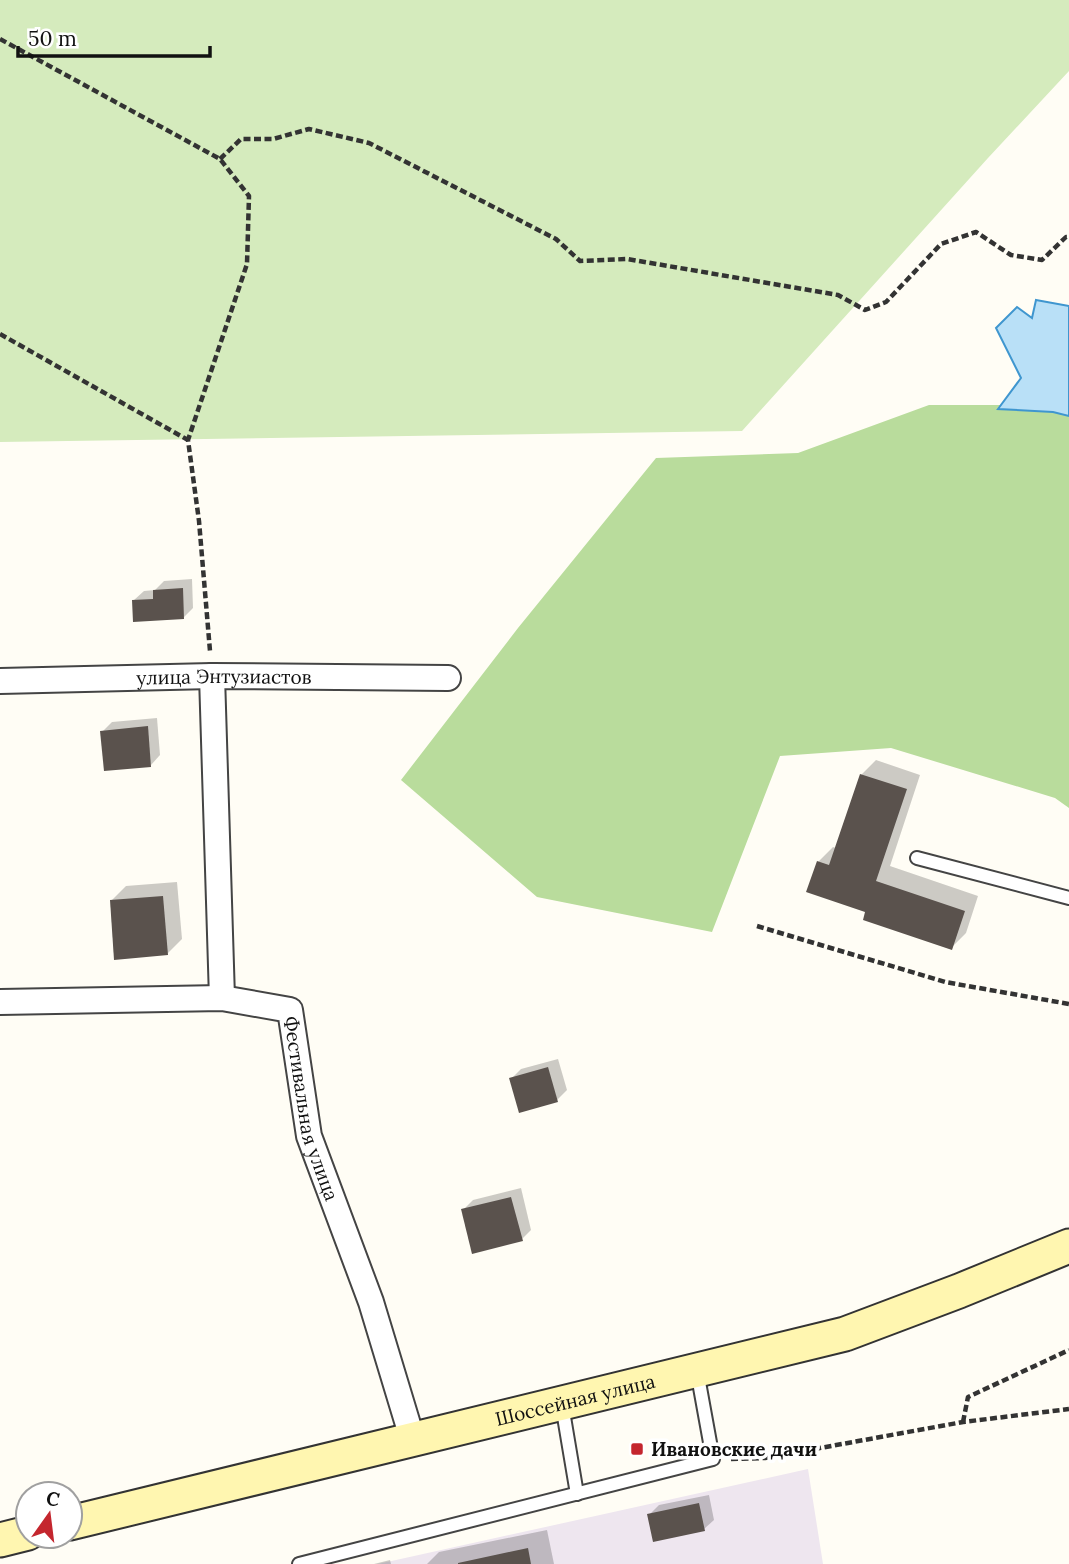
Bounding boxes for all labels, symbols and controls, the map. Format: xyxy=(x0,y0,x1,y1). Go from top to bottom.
scale bar xyxy=(18,14,210,58)
text: 50 m xyxy=(28,25,77,52)
street label: улица Энтузиастов xyxy=(136,664,312,690)
street label: Фестивальная улица xyxy=(279,1014,344,1204)
street label: Шоссейная улица xyxy=(493,1369,658,1431)
place label: Ивановские дачи xyxy=(651,1437,817,1461)
marker: Ивановские дачи xyxy=(629,1441,645,1457)
north arrow xyxy=(14,1480,84,1550)
text: С xyxy=(44,1485,62,1512)

